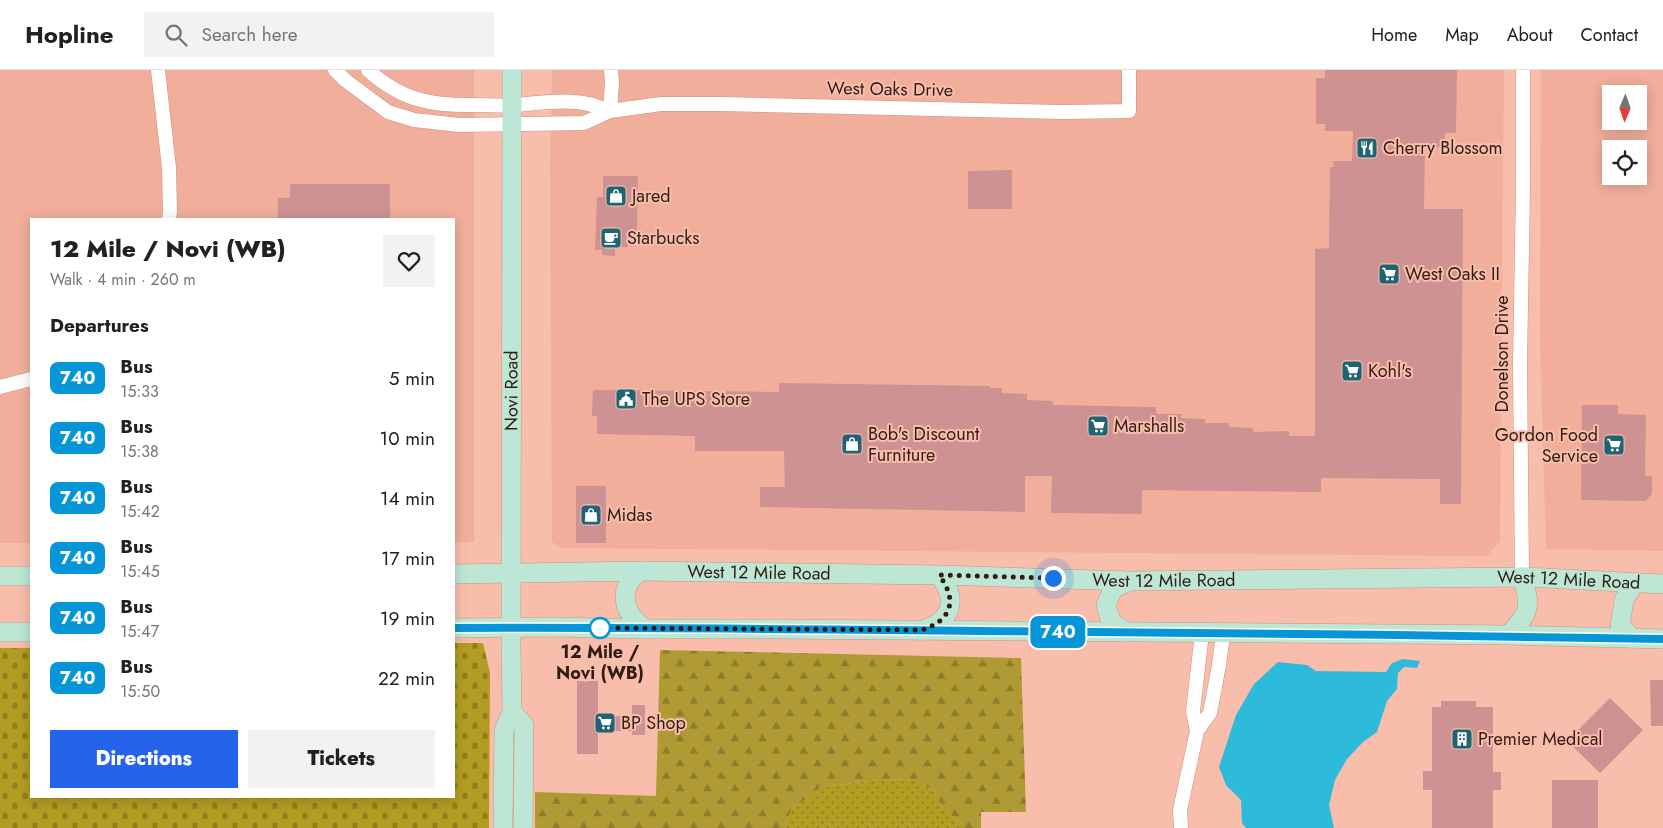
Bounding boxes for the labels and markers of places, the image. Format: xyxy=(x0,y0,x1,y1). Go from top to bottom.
place label: Cherry Blossom xyxy=(1383,135,1503,161)
restaurant icon: Cherry Blossom xyxy=(1355,136,1379,160)
place label: Jared xyxy=(630,183,670,209)
shop icon: Jared xyxy=(604,184,628,208)
place label: Starbucks xyxy=(627,225,700,251)
cafe icon: Starbucks xyxy=(599,226,623,250)
place label: West Oaks II xyxy=(1405,261,1500,287)
supermarket icon: West Oaks II xyxy=(1377,262,1401,286)
place label: Kohl's xyxy=(1368,358,1412,384)
supermarket icon: Kohl's xyxy=(1340,359,1364,383)
place label: The UPS Store xyxy=(642,386,750,412)
public building icon: The UPS Store xyxy=(614,387,638,411)
place label: Marshalls xyxy=(1114,413,1184,439)
supermarket icon: Marshalls xyxy=(1086,414,1110,438)
place label: Bob's Discount Furniture xyxy=(868,421,980,468)
place label: Gordon Food Service xyxy=(1495,422,1598,469)
shop icon: Bob's Discount Furniture xyxy=(840,432,864,456)
supermarket icon: Gordon Food Service xyxy=(1602,433,1626,457)
place label: Midas xyxy=(607,502,652,528)
shop icon: Midas xyxy=(579,503,603,527)
marker: 12 Mile / Novi (WB) xyxy=(589,617,611,639)
place label: 12 Mile / Novi (WB) xyxy=(556,639,644,686)
place label: BP Shop xyxy=(621,710,686,736)
supermarket icon: BP Shop xyxy=(593,711,617,735)
place label: Premier Medical xyxy=(1478,726,1602,752)
building icon: Premier Medical xyxy=(1450,727,1474,751)

